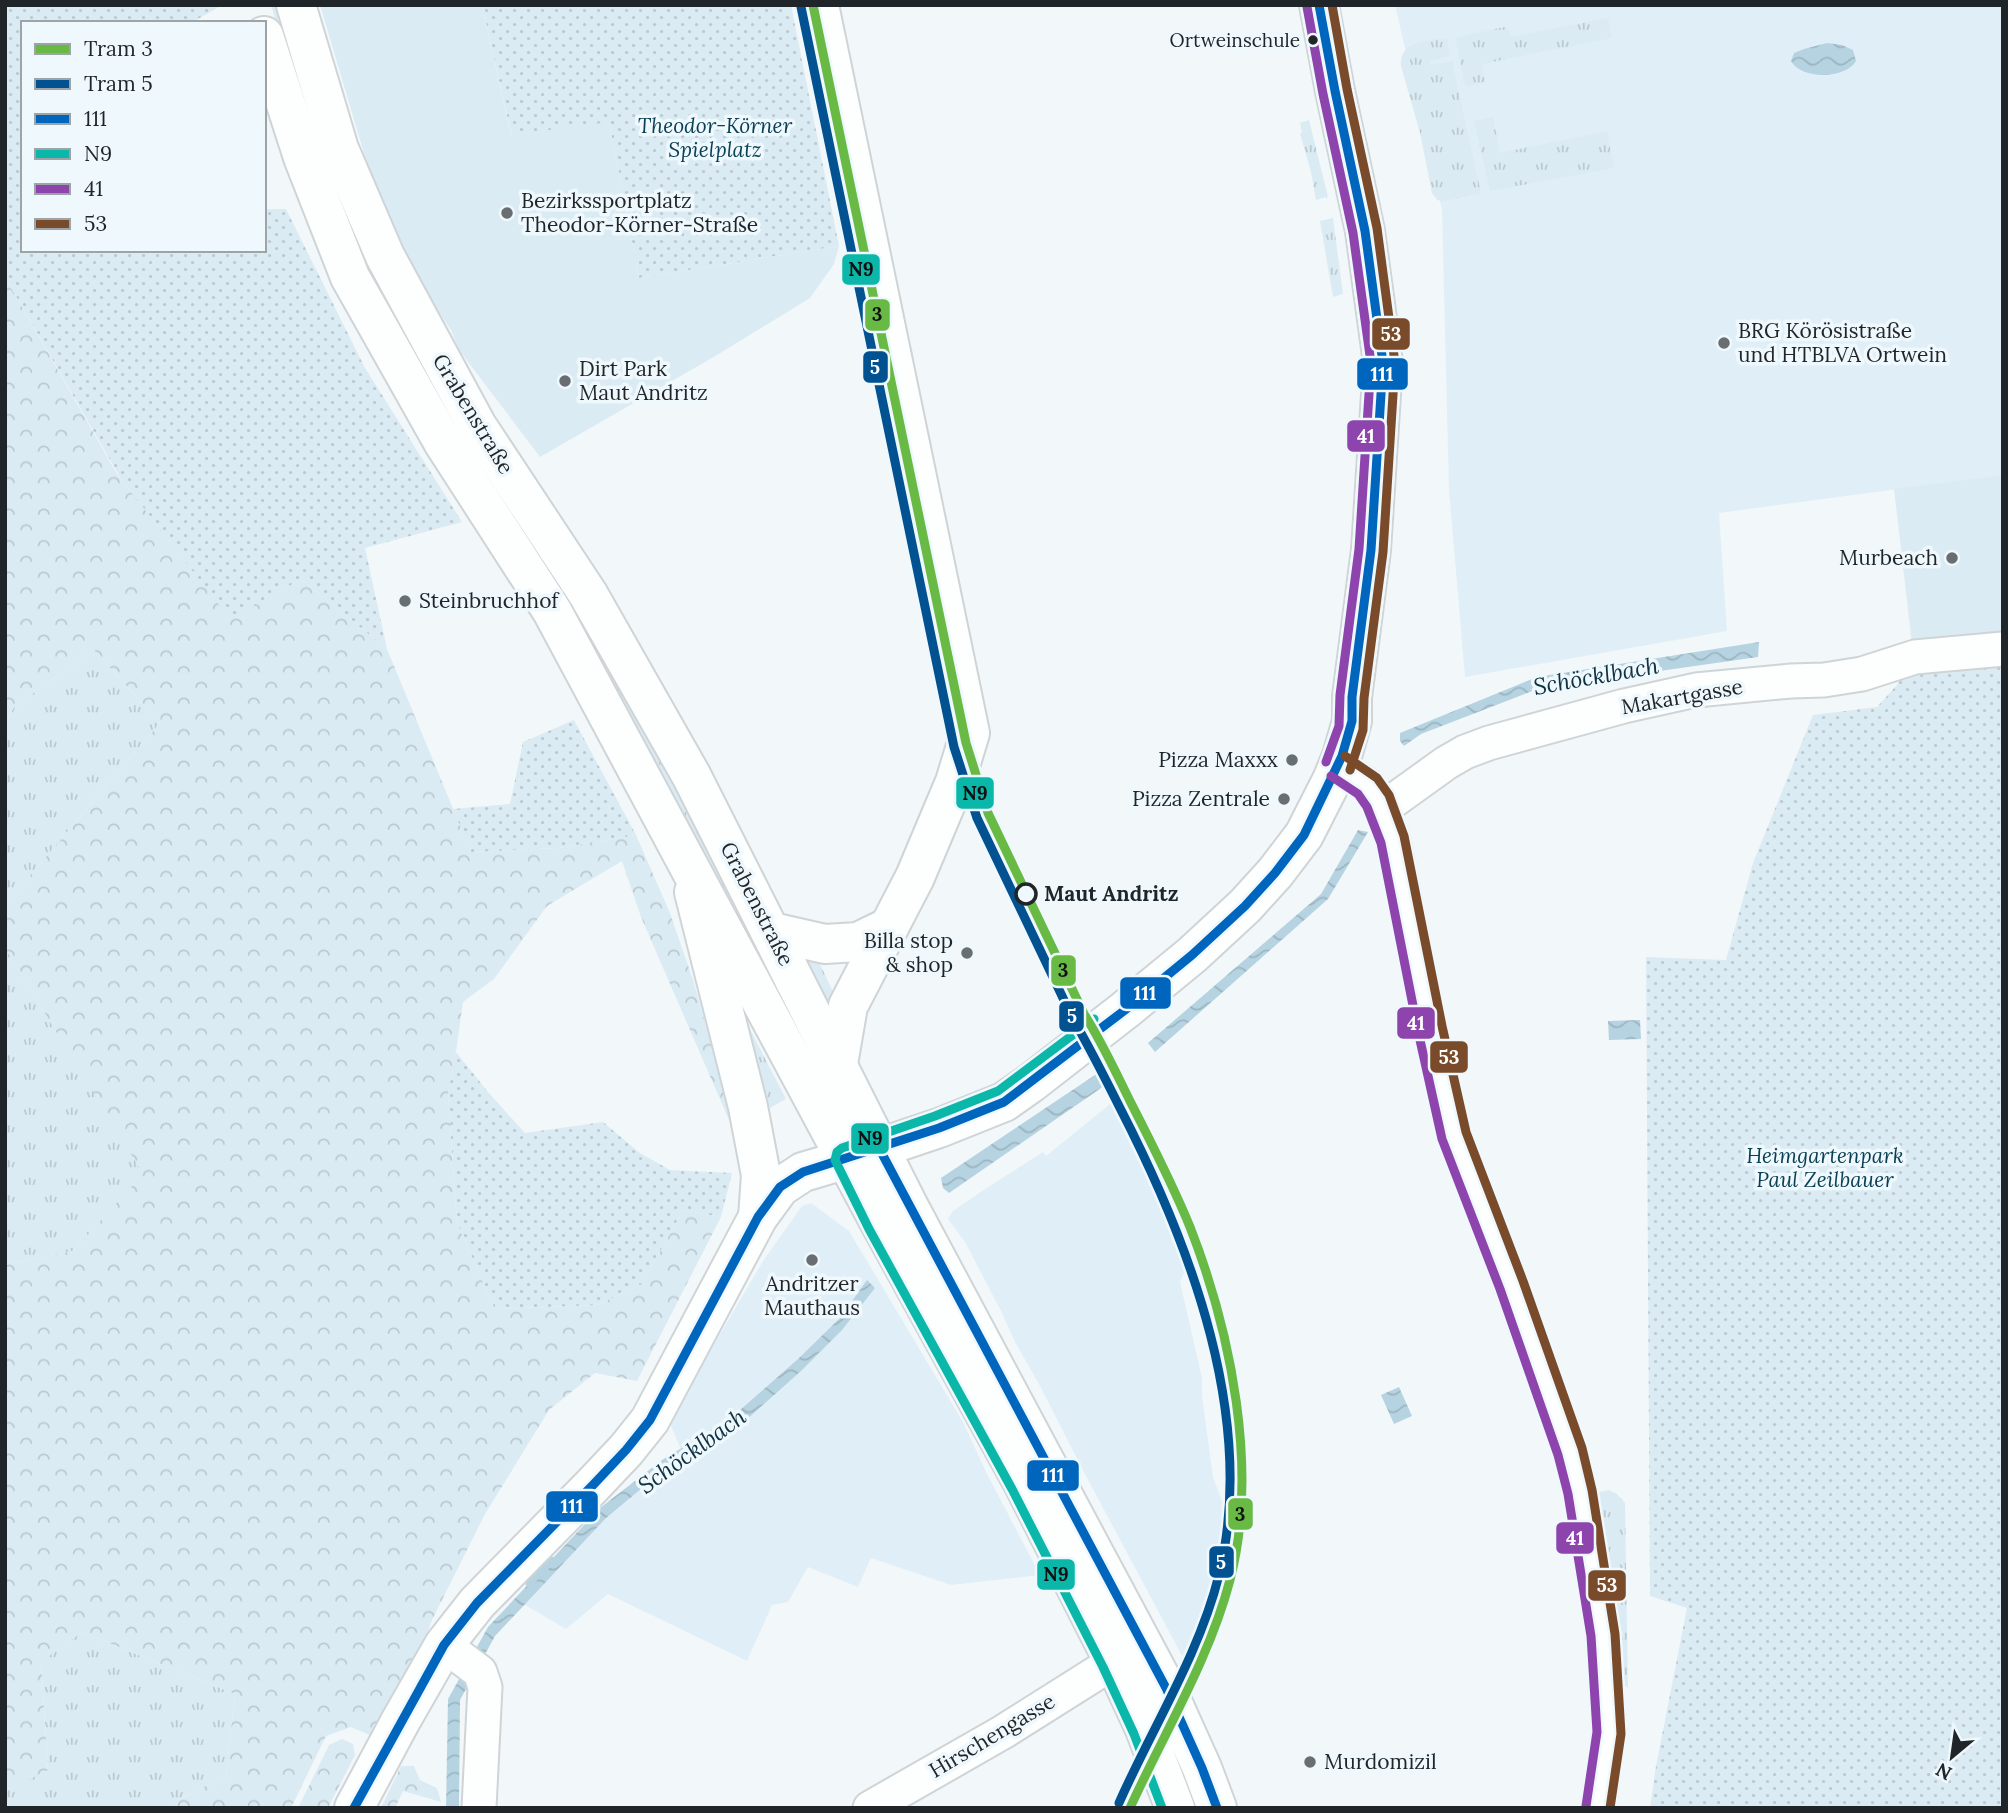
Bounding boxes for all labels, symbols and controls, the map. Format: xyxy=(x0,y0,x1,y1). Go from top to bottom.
legend xyxy=(21,21,266,252)
place label: Ortweinschule xyxy=(1170,28,1300,52)
marker: Ortweinschule xyxy=(1306,33,1320,47)
text: Tram 3 xyxy=(84,35,153,62)
text: Tram 5 xyxy=(84,70,153,97)
text: 111 xyxy=(84,105,107,132)
park label: Theodor-Körner Spielplatz xyxy=(638,112,793,163)
text: N9 xyxy=(84,140,112,167)
text: 41 xyxy=(84,175,103,202)
place label: Bezirkssportplatz Theodor-Körner-Straße xyxy=(521,187,758,238)
marker: Bezirkssportplatz Theodor-Körner-Straße xyxy=(499,205,515,221)
text: 53 xyxy=(84,210,107,237)
line badge: N9 xyxy=(841,253,881,286)
text: N9 xyxy=(848,257,874,281)
line badge: 3 xyxy=(864,298,891,332)
text: 3 xyxy=(872,302,882,326)
line badge: 53 xyxy=(1371,317,1411,351)
place label: BRG Körösistraße und HTBLVA Ortwein xyxy=(1738,317,1947,368)
text: 53 xyxy=(1381,322,1401,346)
marker: BRG Körösistraße und HTBLVA Ortwein xyxy=(1716,335,1732,351)
street label: Grabenstraße xyxy=(427,349,520,479)
line badge: 5 xyxy=(862,350,889,384)
place label: Dirt Park Maut Andritz xyxy=(579,355,708,406)
text: 5 xyxy=(870,355,880,379)
line badge: 111 xyxy=(1356,357,1409,391)
text: 111 xyxy=(1370,362,1394,386)
marker: Dirt Park Maut Andritz xyxy=(557,373,573,389)
line badge: 41 xyxy=(1346,419,1386,453)
text: 41 xyxy=(1357,424,1375,448)
place label: Murbeach xyxy=(1839,544,1938,571)
marker: Murbeach xyxy=(1944,550,1960,566)
place label: Steinbruchhof xyxy=(419,587,560,614)
marker: Steinbruchhof xyxy=(397,593,413,609)
water label: Schöcklbach xyxy=(1531,650,1661,701)
street label: Makartgasse xyxy=(1619,673,1745,720)
place label: Pizza Maxxx xyxy=(1158,746,1278,773)
marker: Pizza Maxxx xyxy=(1284,752,1300,768)
line badge: N9 xyxy=(955,776,995,810)
text: N9 xyxy=(962,781,988,805)
place label: Pizza Zentrale xyxy=(1132,785,1270,812)
marker: Pizza Zentrale xyxy=(1276,791,1292,807)
street label: Grabenstraße xyxy=(715,837,800,970)
place label: Maut Andritz xyxy=(1044,880,1179,907)
marker: Maut Andritz xyxy=(1015,883,1037,905)
place label: Billa stop & shop xyxy=(864,927,953,978)
marker: Billa stop & shop xyxy=(959,945,975,961)
line badge: 3 xyxy=(1050,954,1077,987)
text: 3 xyxy=(1058,958,1068,982)
line badge: 111 xyxy=(1119,976,1172,1010)
text: 111 xyxy=(1133,981,1157,1005)
line badge: 5 xyxy=(1058,1000,1085,1033)
text: 5 xyxy=(1067,1004,1077,1028)
line badge: 41 xyxy=(1396,1006,1436,1040)
text: 41 xyxy=(1407,1011,1425,1035)
line badge: 53 xyxy=(1429,1040,1469,1074)
text: 53 xyxy=(1439,1045,1459,1069)
line badge: N9 xyxy=(850,1122,890,1155)
text: N9 xyxy=(857,1126,883,1150)
park label: Heimgartenpark Paul Zeilbauer xyxy=(1746,1142,1904,1193)
marker: Andritzer Mauthaus xyxy=(804,1252,820,1268)
place label: Andritzer Mauthaus xyxy=(764,1270,860,1321)
water label: Schöcklbach xyxy=(632,1402,752,1500)
line badge: 111 xyxy=(1026,1459,1080,1492)
text: 111 xyxy=(1041,1463,1065,1487)
line badge: 111 xyxy=(545,1490,599,1523)
text: 111 xyxy=(560,1494,584,1518)
line badge: 3 xyxy=(1227,1497,1254,1531)
text: 3 xyxy=(1235,1502,1245,1526)
line badge: 41 xyxy=(1555,1521,1595,1555)
text: 41 xyxy=(1566,1526,1584,1550)
line badge: 5 xyxy=(1208,1545,1235,1579)
text: 5 xyxy=(1216,1550,1226,1574)
line badge: N9 xyxy=(1036,1558,1076,1591)
text: N9 xyxy=(1043,1562,1069,1586)
line badge: 53 xyxy=(1587,1569,1627,1602)
text: 53 xyxy=(1597,1573,1617,1597)
street label: Hirschengasse xyxy=(924,1687,1060,1784)
north arrow xyxy=(1917,1722,1987,1792)
place label: Murdomizil xyxy=(1324,1748,1437,1775)
marker: Murdomizil xyxy=(1302,1754,1318,1770)
text: N xyxy=(1931,1758,1956,1786)

